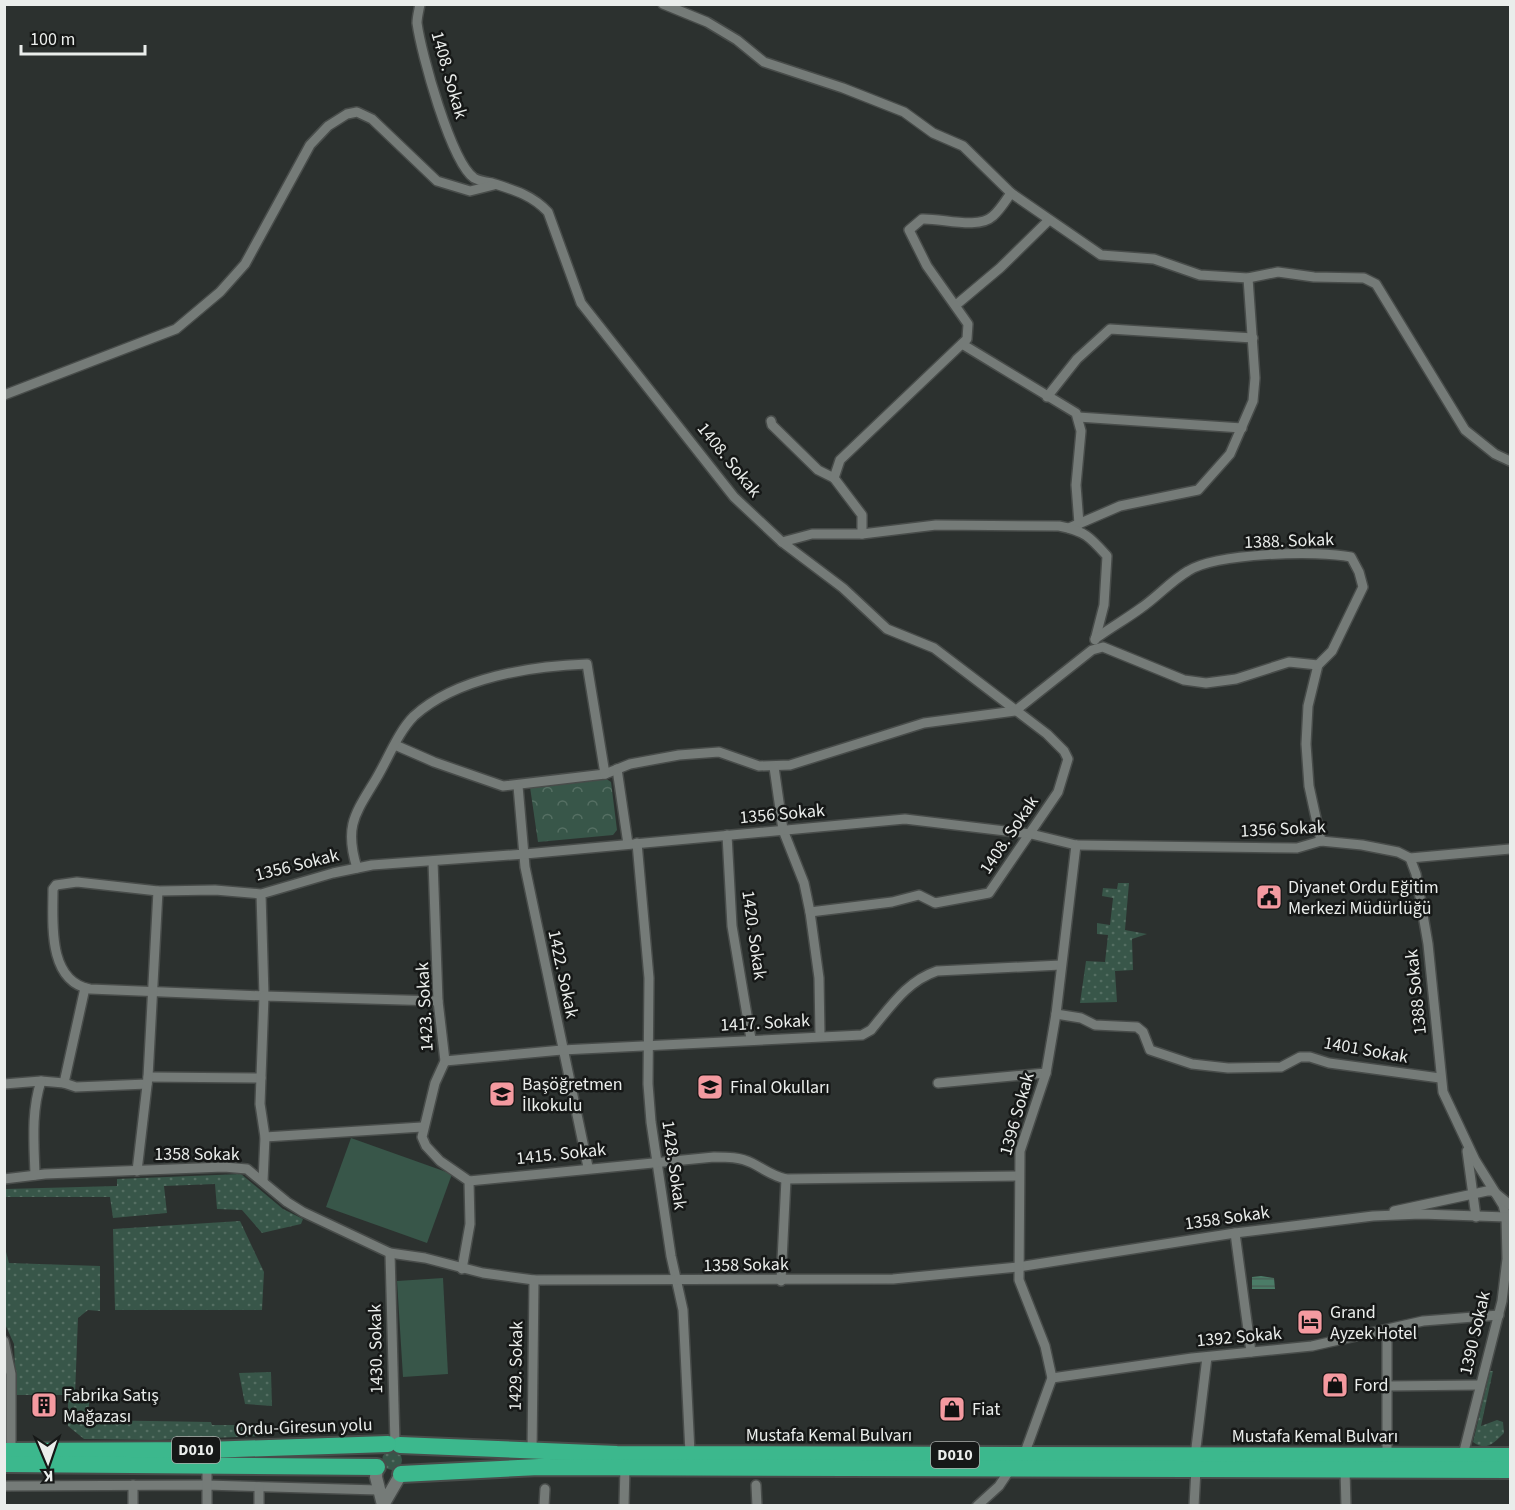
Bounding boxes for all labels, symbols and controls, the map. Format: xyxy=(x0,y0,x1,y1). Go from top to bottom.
scale bar xyxy=(21,18,146,56)
text: 100 m xyxy=(30,27,75,52)
street label: 1408. Sokak xyxy=(425,28,473,122)
street label: 1408. Sokak xyxy=(691,417,767,503)
street label: 1388. Sokak xyxy=(1244,527,1334,555)
street label: 1408. Sokak xyxy=(973,791,1045,879)
street label: 1356 Sokak xyxy=(738,798,826,830)
street label: 1356 Sokak xyxy=(1240,814,1326,844)
street label: 1356 Sokak xyxy=(253,843,342,887)
place label: Diyanet Ordu Eğitim Merkezi Müdürlüğü xyxy=(1288,875,1439,921)
public building icon: Diyanet Ordu Eğitim Merkezi Müdürlüğü xyxy=(1254,882,1284,912)
street label: 1420. Sokak xyxy=(735,889,773,981)
street label: 1422. Sokak xyxy=(541,927,585,1021)
street label: 1388 Sokak xyxy=(1399,948,1433,1036)
street label: 1423. Sokak xyxy=(410,961,440,1053)
street label: 1417. Sokak xyxy=(719,1008,811,1038)
street label: 1401 Sokak xyxy=(1322,1030,1410,1070)
street label: 1396 Sokak xyxy=(993,1069,1041,1159)
place label: Başöğretmen İlkokulu xyxy=(522,1072,623,1118)
school or university icon: Final Okulları xyxy=(695,1072,725,1102)
place label: Final Okulları xyxy=(730,1075,830,1100)
school or university icon: Başöğretmen İlkokulu xyxy=(487,1079,517,1109)
street label: 1428. Sokak xyxy=(655,1119,693,1211)
street label: 1415. Sokak xyxy=(515,1137,607,1171)
street label: 1358 Sokak xyxy=(154,1142,240,1167)
street label: 1358 Sokak xyxy=(1183,1200,1271,1236)
street label: 1358 Sokak xyxy=(703,1252,789,1278)
street label: 1390 Sokak xyxy=(1453,1288,1497,1377)
place label: Grand Ayzek Hotel xyxy=(1330,1300,1417,1346)
street label: 1430. Sokak xyxy=(363,1304,389,1394)
hotel icon: Grand Ayzek Hotel xyxy=(1295,1307,1325,1337)
street label: 1429. Sokak xyxy=(503,1321,529,1411)
street label: 1392 Sokak xyxy=(1195,1321,1283,1353)
shop icon: Ford xyxy=(1320,1370,1350,1400)
place label: Ford xyxy=(1354,1373,1388,1398)
place label: Fabrika Satış Mağazası xyxy=(63,1383,159,1429)
building icon: Fabrika Satış Mağazası xyxy=(29,1390,59,1420)
shop icon: Fiat xyxy=(937,1394,967,1424)
place label: Fiat xyxy=(972,1397,1000,1422)
street label: Ordu-Giresun yolu xyxy=(235,1412,373,1442)
street label: Mustafa Kemal Bulvarı xyxy=(746,1423,912,1448)
street label: Mustafa Kemal Bulvarı xyxy=(1232,1424,1398,1449)
north arrow xyxy=(18,1432,78,1492)
road number: D010 xyxy=(172,1437,220,1463)
road number: D010 xyxy=(931,1442,979,1468)
text: K xyxy=(43,1465,54,1487)

